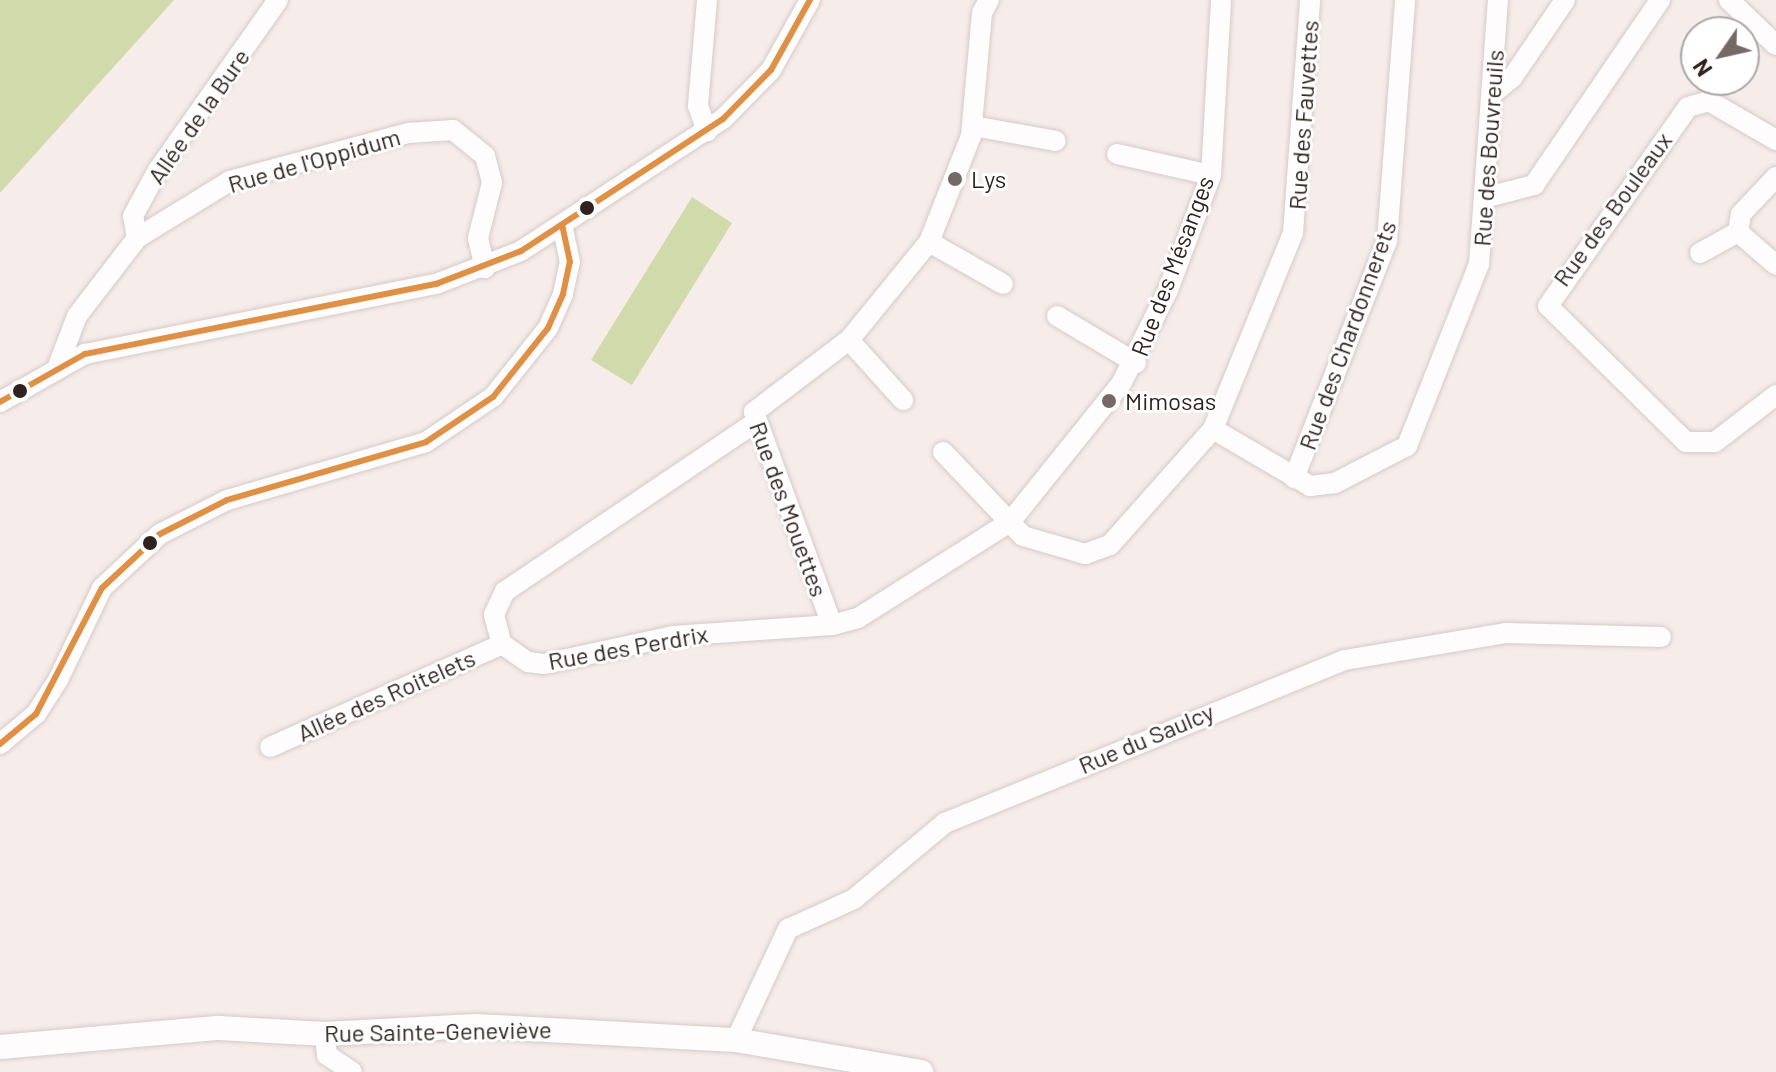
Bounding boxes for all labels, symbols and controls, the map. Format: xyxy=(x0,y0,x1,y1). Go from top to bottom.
north arrow xyxy=(1680,16,1760,96)
street label: Rue des Fauvettes xyxy=(1282,19,1324,211)
street label: Allée de la Bure xyxy=(141,43,255,189)
street label: Rue des Bouvreuils xyxy=(1467,49,1509,247)
text: N xyxy=(1687,55,1717,82)
street label: Rue de l'Oppidum xyxy=(225,122,403,198)
street label: Rue des Bouleaux xyxy=(1547,127,1677,291)
place label: Lys xyxy=(971,165,1006,193)
marker: Lys xyxy=(946,170,964,188)
street label: Rue des Mésanges xyxy=(1124,172,1220,360)
unlabelled marker xyxy=(579,200,595,216)
street label: Rue des Chardonnerets xyxy=(1292,216,1402,454)
unlabelled marker xyxy=(12,383,28,399)
place label: Mimosas xyxy=(1125,387,1216,415)
marker: Mimosas xyxy=(1100,392,1118,410)
street label: Rue des Mouettes xyxy=(744,418,834,600)
unlabelled marker xyxy=(142,535,158,551)
street label: Rue des Perdrix xyxy=(546,619,710,675)
street label: Allée des Roitelets xyxy=(293,643,479,747)
street label: Rue du Saulcy xyxy=(1074,697,1218,779)
street label: Rue Sainte-Geneviève xyxy=(324,1015,552,1047)

